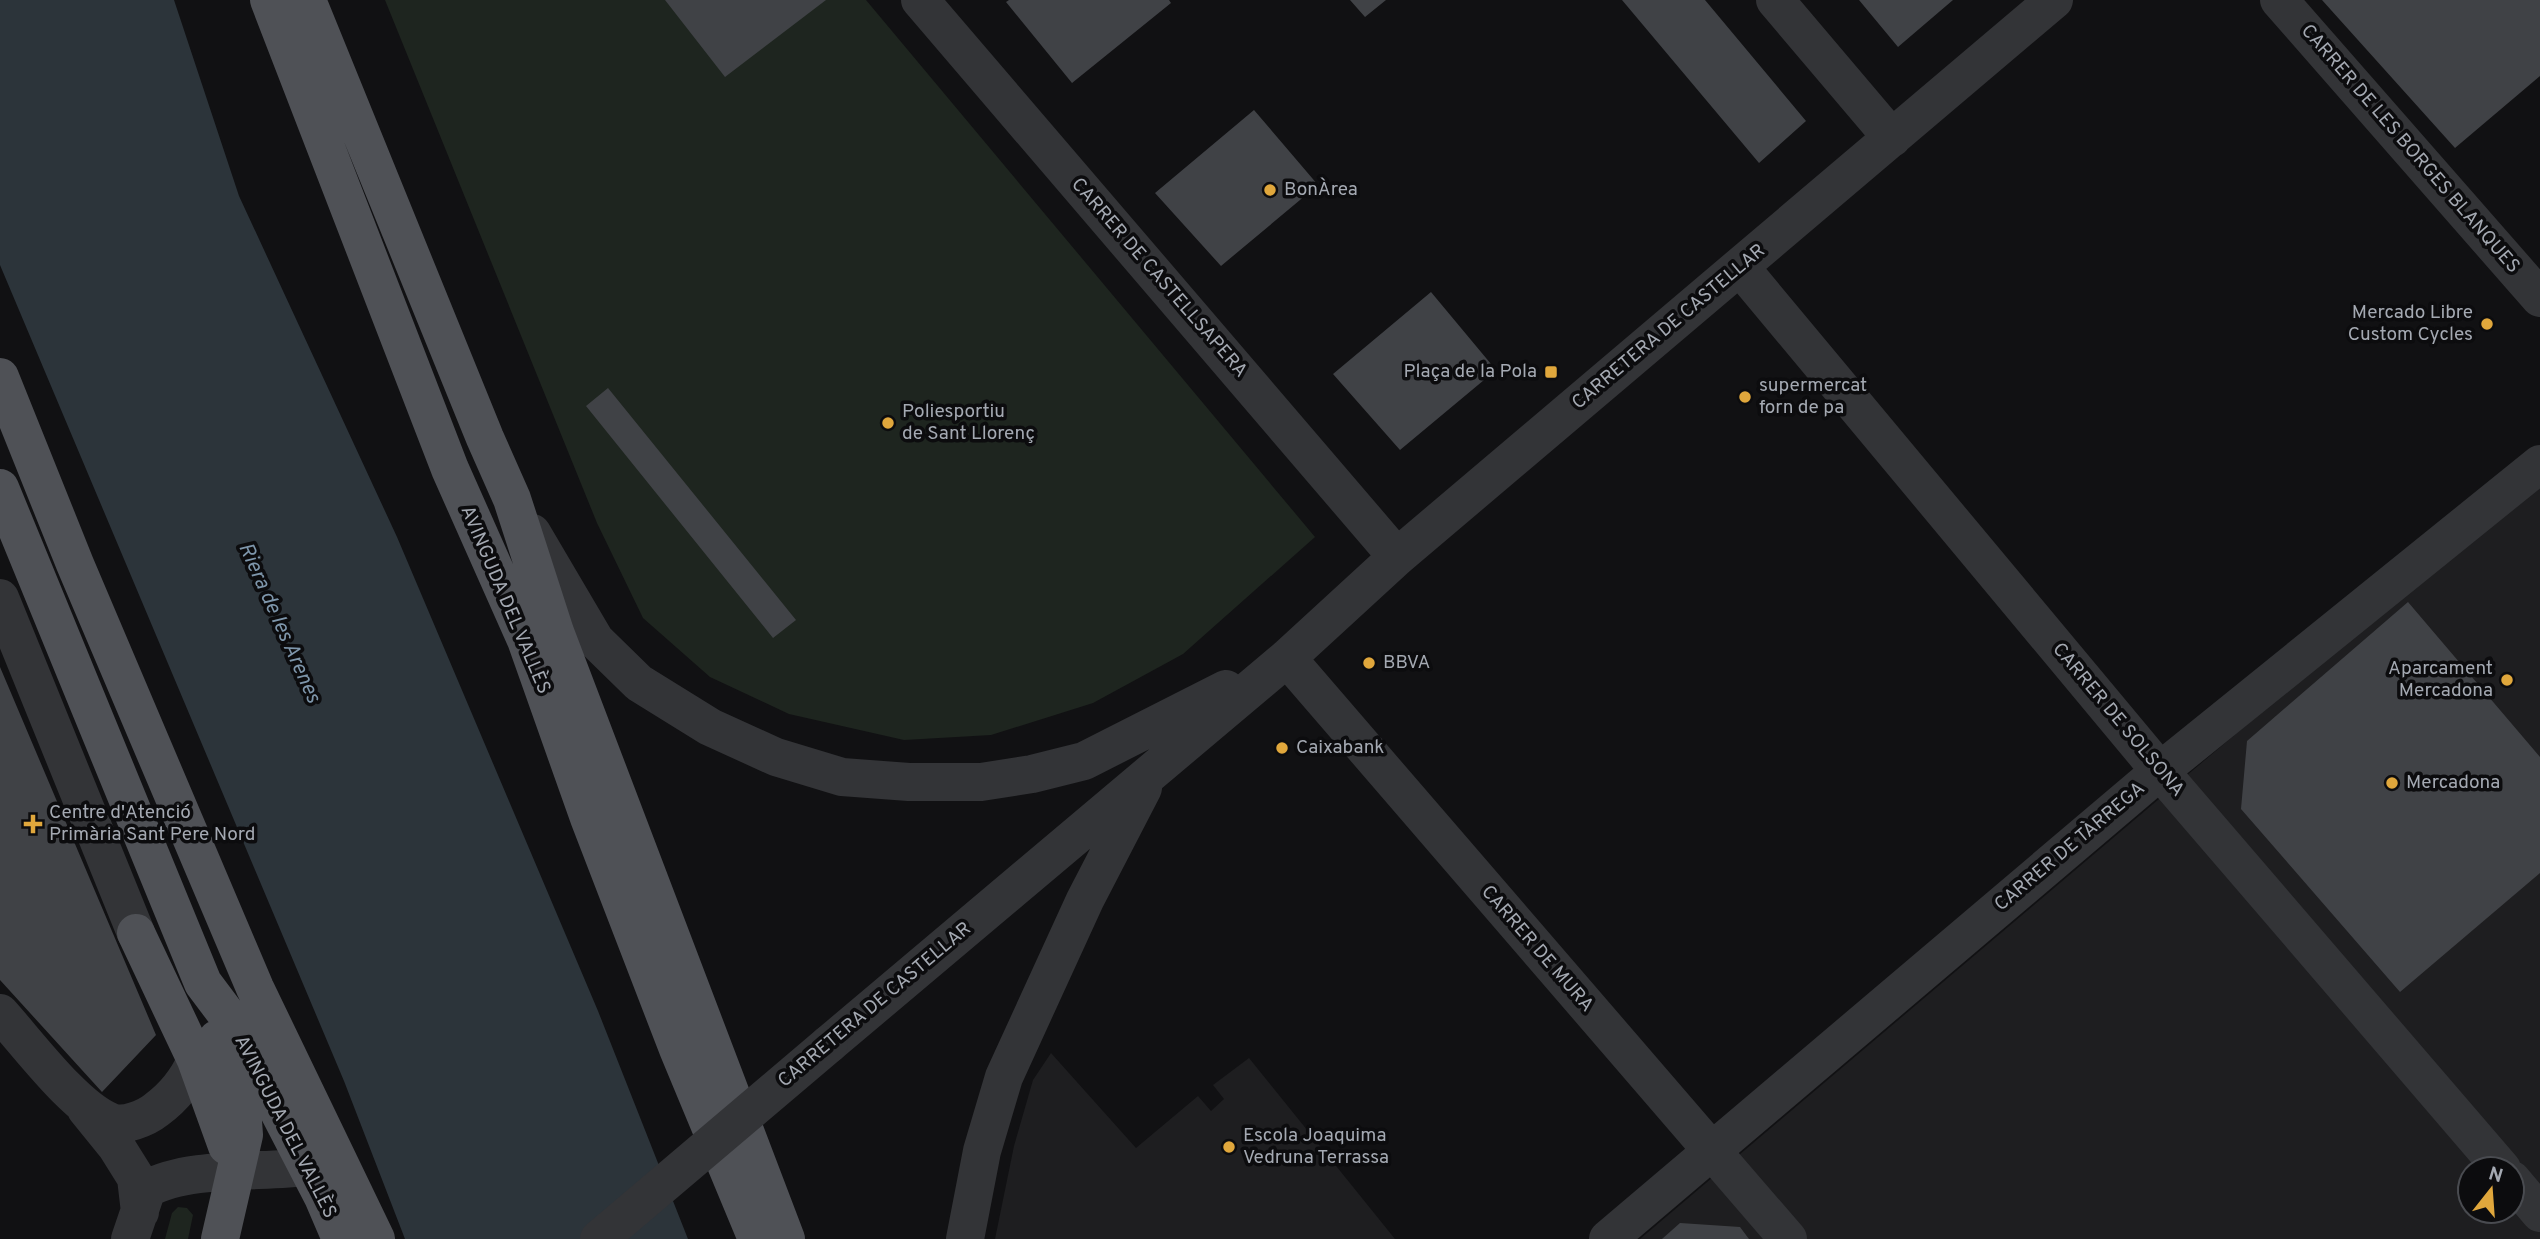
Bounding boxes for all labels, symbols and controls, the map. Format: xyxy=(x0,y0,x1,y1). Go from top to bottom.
street label: CARRER DE LES BORGES BLANQUES xyxy=(2295,20,2525,278)
street label: CARRER DE CASTELLSAPERA xyxy=(1066,173,1252,383)
place label: BonÀrea xyxy=(1284,177,1358,202)
marker: BonÀrea xyxy=(1262,182,1278,198)
street label: CARRETERA DE CASTELLAR xyxy=(1567,239,1771,415)
place label: Mercado Libre Custom Cycles xyxy=(2348,301,2473,347)
marker: Mercado Libre Custom Cycles xyxy=(2479,316,2495,332)
place label: Plaça de la Pola xyxy=(1404,360,1537,384)
marker: Plaça de la Pola xyxy=(1543,364,1559,380)
place label: supermercat forn de pa xyxy=(1759,374,1867,420)
marker: supermercat forn de pa xyxy=(1737,389,1753,405)
place label: Poliesportiu de Sant Llorenç xyxy=(902,400,1035,446)
marker: Poliesportiu de Sant Llorenç xyxy=(880,415,896,431)
street label: AVINGUDA DEL VALLÈS xyxy=(454,502,556,698)
water label: Riera de les Arenes xyxy=(232,539,327,708)
street label: CARRER DE SOLSONA xyxy=(2047,638,2189,802)
place label: BBVA xyxy=(1383,651,1430,675)
marker: BBVA xyxy=(1361,655,1377,671)
place label: Aparcament Mercadona xyxy=(2388,657,2493,703)
marker: Aparcament Mercadona xyxy=(2499,672,2515,688)
place label: Caixabank xyxy=(1296,736,1384,760)
marker: Caixabank xyxy=(1274,740,1290,756)
place label: Mercadona xyxy=(2406,771,2500,795)
marker: Mercadona xyxy=(2384,775,2400,791)
street label: CARRER DE TÀRREGA xyxy=(1989,776,2150,917)
place label: Centre d'Atenció Primària Sant Pere Nord xyxy=(49,801,255,847)
marker: Centre d'Atenció Primària Sant Pere Nord xyxy=(23,814,43,834)
street label: CARRER DE MURA xyxy=(1475,881,1599,1017)
street label: CARRETERA DE CASTELLAR xyxy=(773,917,977,1093)
street label: AVINGUDA DEL VALLÈS xyxy=(228,1031,342,1223)
place label: Escola Joaquima Vedruna Terrassa xyxy=(1243,1124,1389,1170)
marker: Escola Joaquima Vedruna Terrassa xyxy=(1221,1139,1237,1155)
north arrow xyxy=(2456,1155,2526,1225)
text: N xyxy=(2485,1162,2505,1189)

